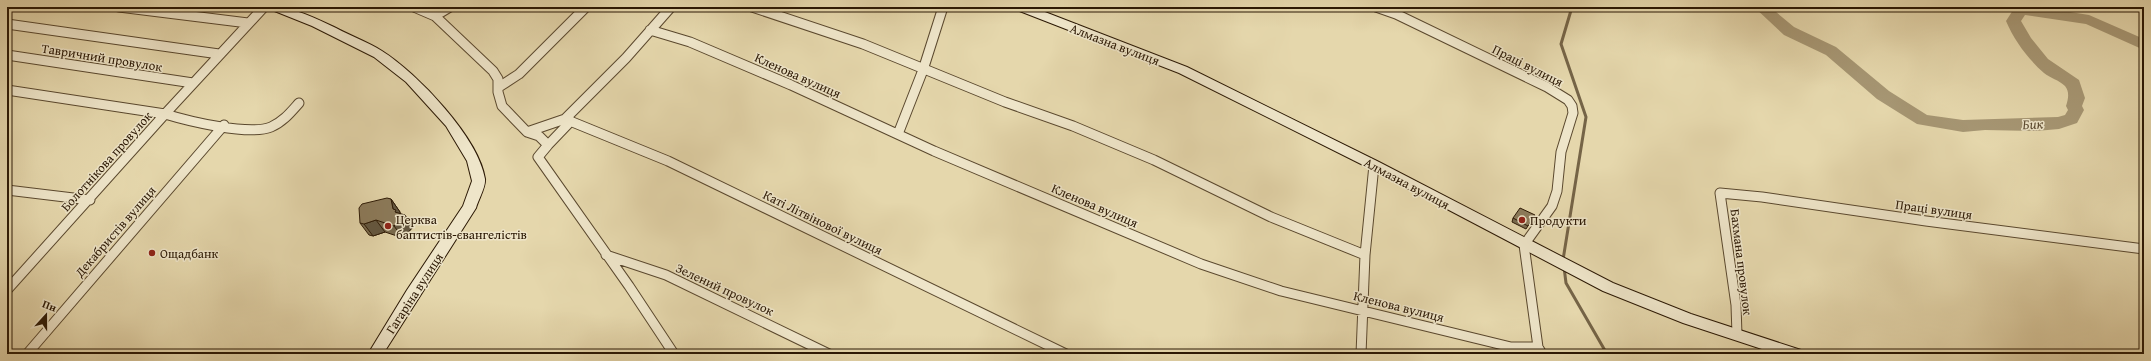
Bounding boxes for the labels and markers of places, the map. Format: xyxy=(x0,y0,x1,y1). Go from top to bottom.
place label: Церква баптистів-євангелістів xyxy=(396,210,527,244)
place label: Продукти xyxy=(1530,211,1587,230)
marker: Продукти xyxy=(1517,215,1527,225)
marker: Церква баптистів-євангелістів xyxy=(383,221,393,231)
place label: Ощадбанк xyxy=(160,244,219,263)
marker: Ощадбанк xyxy=(147,248,157,258)

